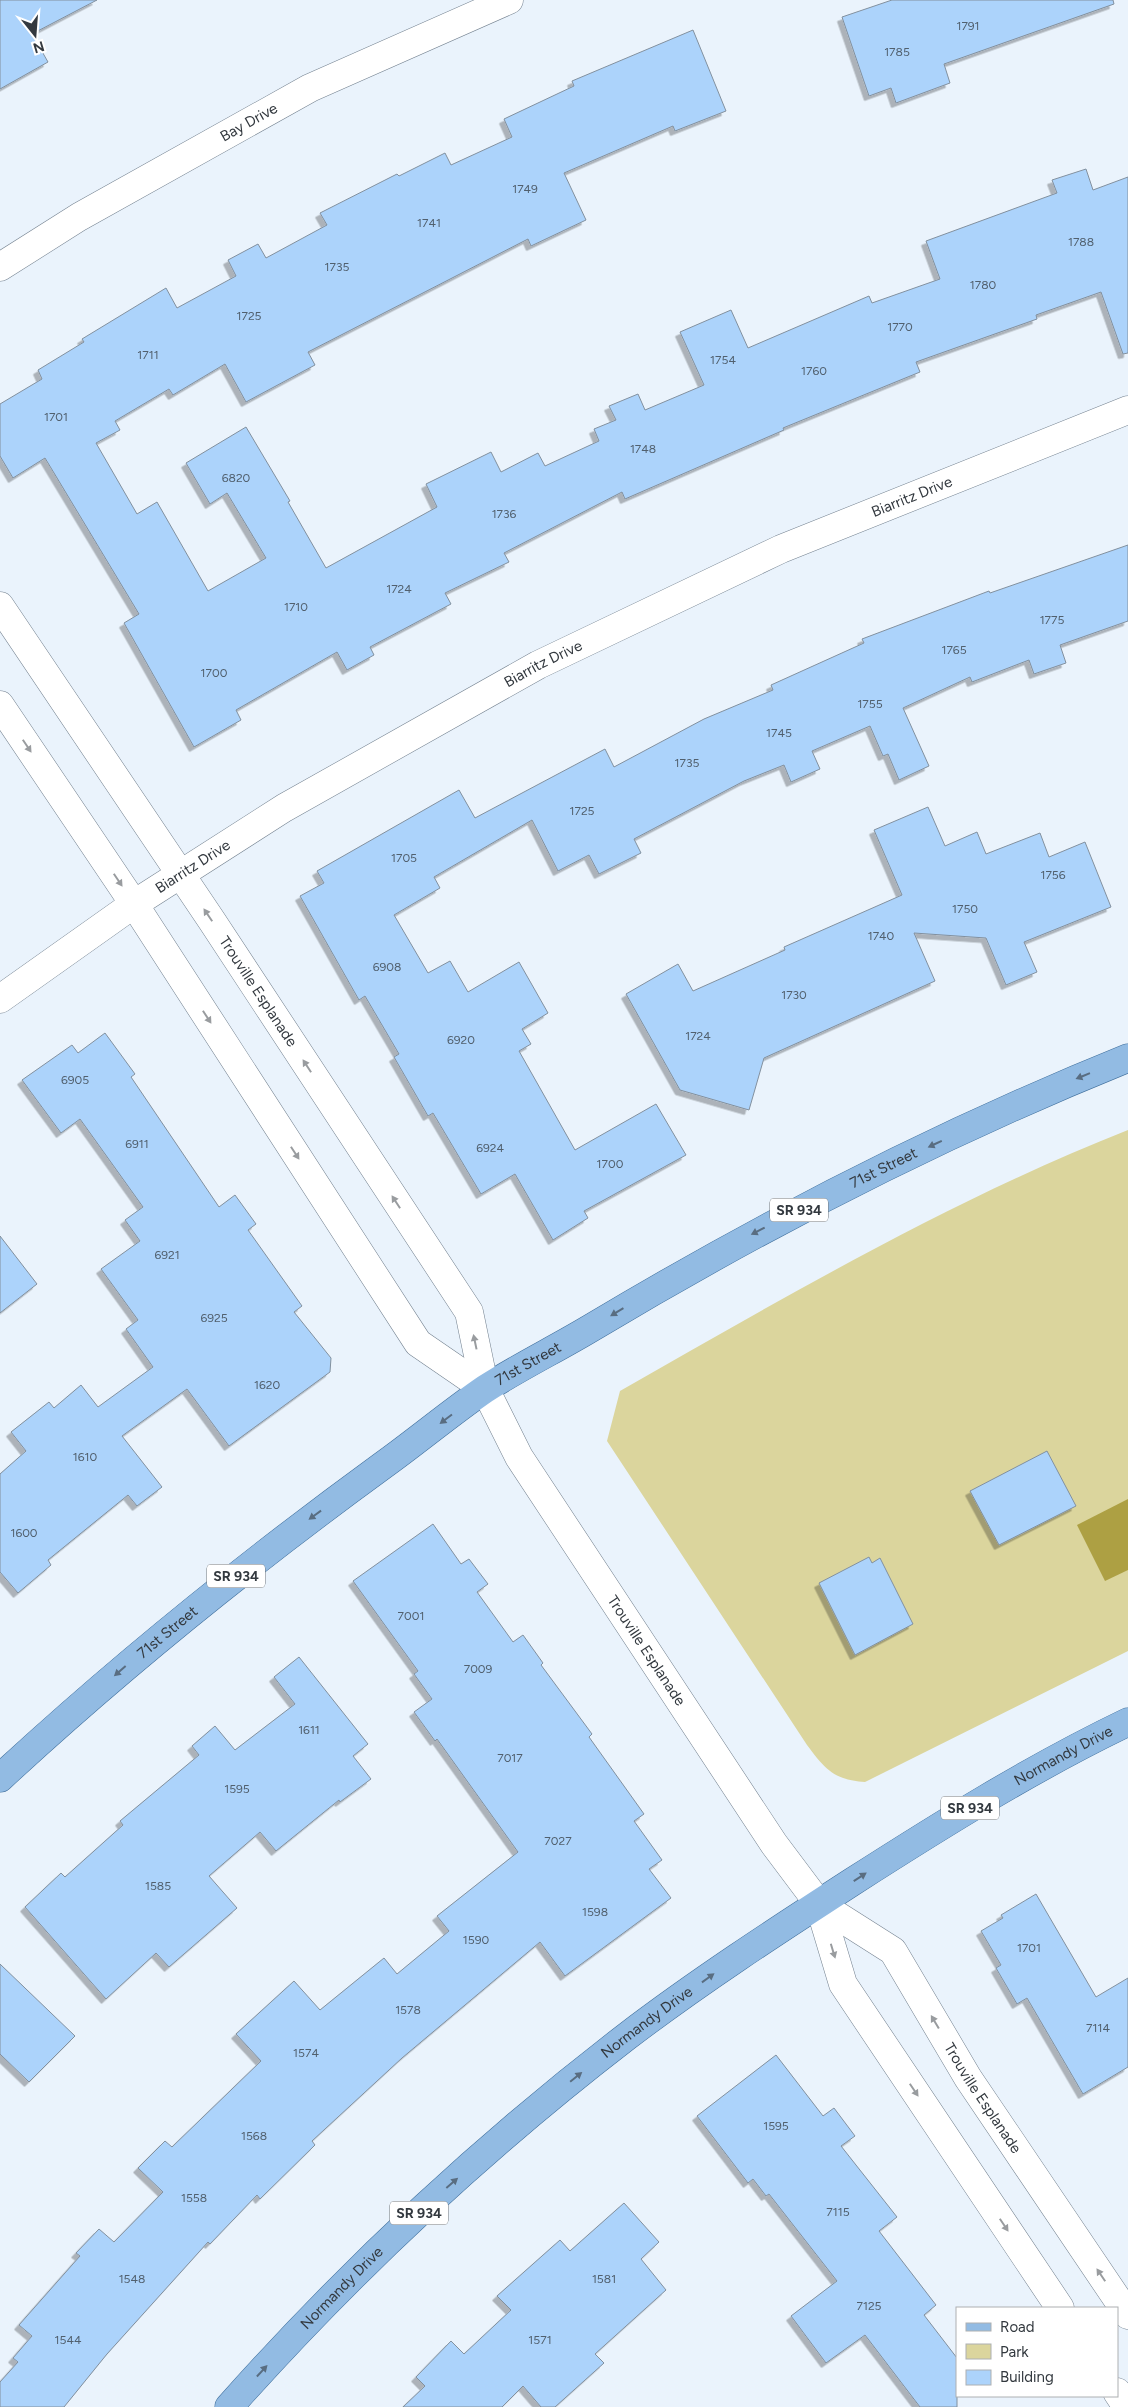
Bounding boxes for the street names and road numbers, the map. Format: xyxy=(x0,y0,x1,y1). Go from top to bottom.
street label: Bay Drive xyxy=(217,99,281,145)
street label: Biarritz Drive xyxy=(869,472,955,521)
street label: Biarritz Drive xyxy=(501,636,585,691)
street label: Biarritz Drive xyxy=(152,836,234,897)
street label: Trouville Esplanade xyxy=(216,933,301,1050)
street label: 71st Street xyxy=(847,1144,920,1192)
road number: SR 934 xyxy=(770,1198,828,1222)
street label: 71st Street xyxy=(492,1338,564,1389)
road number: SR 934 xyxy=(207,1564,265,1588)
street label: Trouville Esplanade xyxy=(604,1592,689,1709)
street label: 71st Street xyxy=(134,1602,201,1662)
street label: Normandy Drive xyxy=(1011,1722,1116,1789)
road number: SR 934 xyxy=(941,1796,999,1820)
street label: Normandy Drive xyxy=(597,1982,696,2062)
street label: Trouville Esplanade xyxy=(940,2040,1025,2157)
road number: SR 934 xyxy=(390,2202,448,2224)
street label: Normandy Drive xyxy=(297,2243,387,2333)

